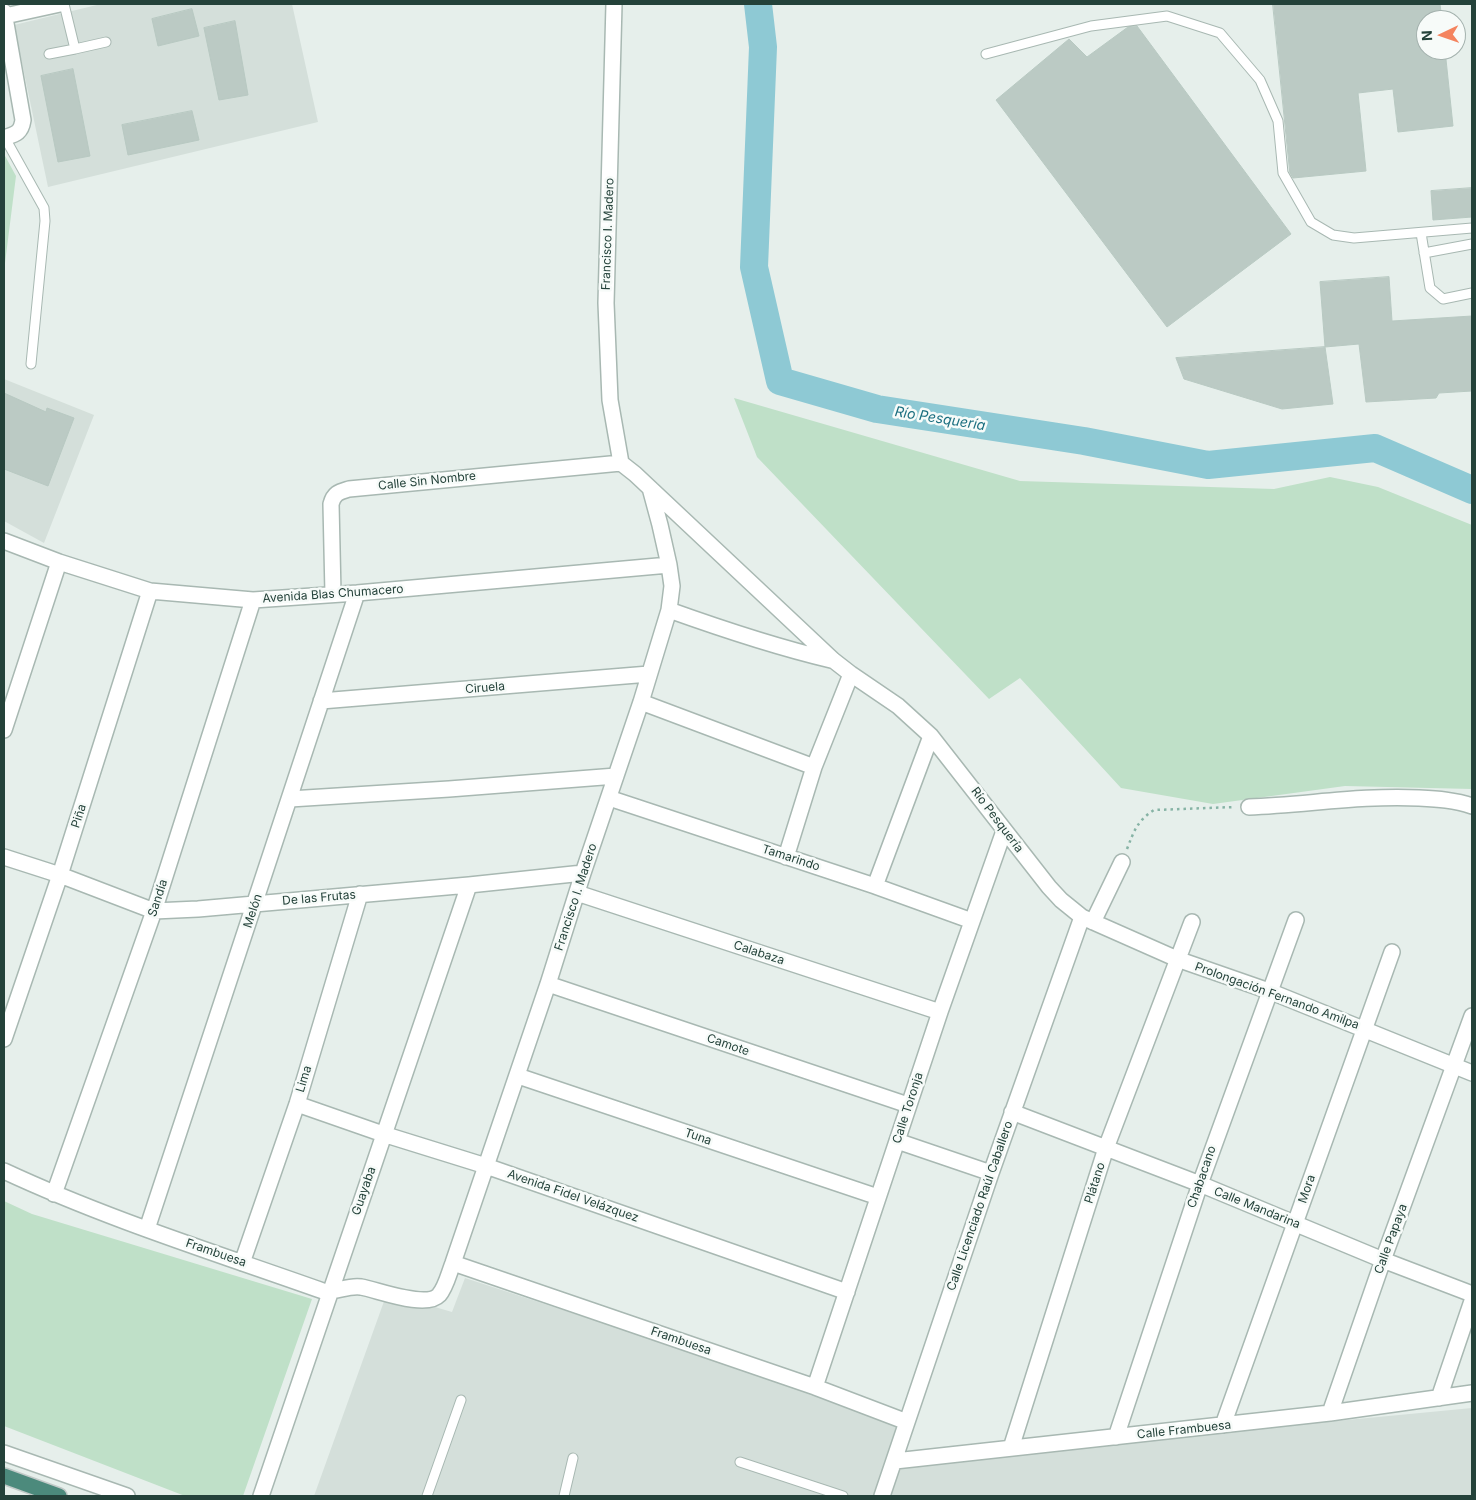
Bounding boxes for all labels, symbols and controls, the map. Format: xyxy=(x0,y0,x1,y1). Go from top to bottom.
north arrow xyxy=(1416,10,1466,60)
text: N xyxy=(1418,30,1435,42)
street label: Francisco I. Madero xyxy=(599,178,617,290)
water label: Río Pesquería xyxy=(894,404,986,434)
street label: Calle Sin Nombre xyxy=(377,469,477,493)
street label: Avenida Blas Chumacero xyxy=(262,582,404,606)
street label: Ciruela xyxy=(464,679,506,697)
street label: Río Pesquería xyxy=(968,785,1026,855)
street label: Piña xyxy=(68,802,90,830)
street label: Francisco I. Madero xyxy=(552,841,600,953)
street label: Tamarindo xyxy=(760,842,822,874)
street label: Sandía xyxy=(145,877,171,919)
street label: De las Frutas xyxy=(282,888,356,908)
street label: Melón xyxy=(241,892,265,930)
street label: Calabaza xyxy=(732,938,786,968)
street label: Prolongación Fernando Amilpa xyxy=(1193,960,1361,1032)
street label: Camote xyxy=(705,1031,751,1059)
street label: Lima xyxy=(293,1064,315,1094)
street label: Calle Toronja xyxy=(890,1071,926,1145)
street label: Calle Licenciado Raúl Caballero xyxy=(944,1119,1016,1293)
street label: Tuna xyxy=(683,1126,713,1148)
street label: Chabacano xyxy=(1185,1144,1219,1210)
street label: Plátano xyxy=(1082,1161,1108,1205)
street label: Guayaba xyxy=(349,1165,379,1217)
street label: Avenida Fidel Velázquez xyxy=(506,1167,640,1225)
street label: Mora xyxy=(1295,1173,1319,1205)
street label: Calle Mandarina xyxy=(1212,1184,1302,1232)
street label: Calle Papaya xyxy=(1372,1202,1410,1276)
street label: Frambuesa xyxy=(184,1236,248,1270)
street label: Frambuesa xyxy=(649,1324,713,1358)
street label: Calle Frambuesa xyxy=(1136,1418,1232,1442)

